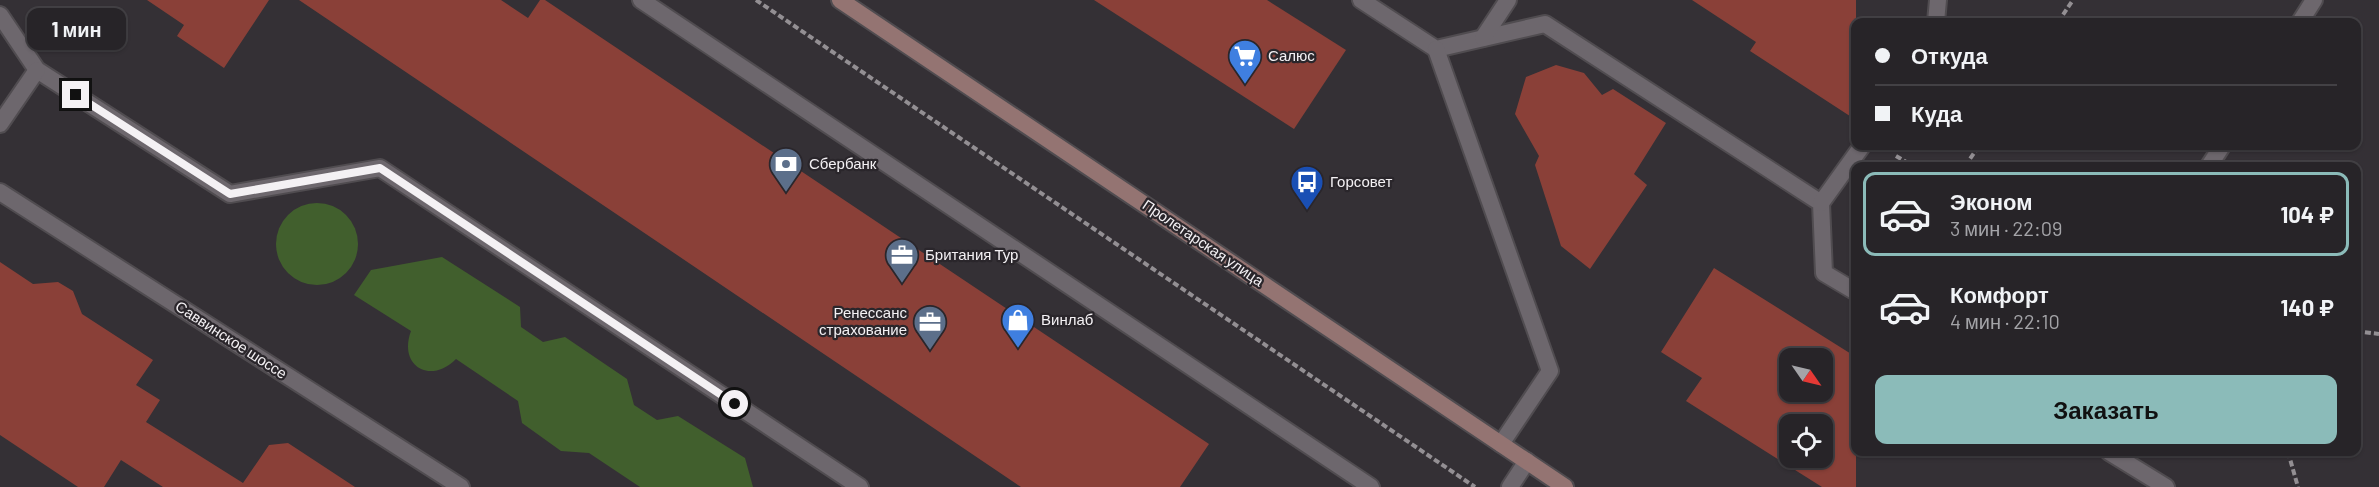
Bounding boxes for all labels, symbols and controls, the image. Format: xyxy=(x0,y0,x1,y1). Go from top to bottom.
callout: 1 мин xyxy=(26,8,125,50)
text: 1 мин xyxy=(51,17,102,41)
supermarket icon: Салюс xyxy=(1227,38,1263,85)
text: Откуда xyxy=(1911,42,1988,68)
place label: Салюс xyxy=(1268,46,1315,64)
route end xyxy=(62,81,89,108)
text: Куда xyxy=(1911,100,1962,126)
bank icon: Сбербанк xyxy=(768,146,804,193)
place label: Сбербанк xyxy=(809,154,877,172)
bus stop icon: Горсовет xyxy=(1289,164,1325,211)
place label: Горсовет xyxy=(1330,172,1392,190)
icon: car xyxy=(1878,187,1932,241)
text: Эконом xyxy=(1950,188,2033,214)
street label: Пролетарская улица xyxy=(1140,195,1268,290)
text: 104 ₽ xyxy=(2281,201,2334,227)
text: 3 мин · 22:09 xyxy=(1950,216,2062,240)
office icon: Британия Тур xyxy=(884,237,920,284)
place label: Британия Тур xyxy=(925,245,1018,263)
icon: car xyxy=(1878,280,1932,334)
text: Комфорт xyxy=(1950,281,2049,307)
text: 140 ₽ xyxy=(2281,294,2334,320)
street label: Саввинское шоссе xyxy=(172,296,291,382)
shop icon: Винлаб xyxy=(1000,302,1036,349)
place label: Ренессанс страхование xyxy=(819,303,907,338)
office icon: Ренессанс страхование xyxy=(912,304,948,351)
text: 4 мин · 22:10 xyxy=(1950,309,2060,333)
place label: Винлаб xyxy=(1041,310,1093,328)
north arrow xyxy=(1779,348,1833,402)
map controls xyxy=(1779,348,1833,468)
button: Заказать xyxy=(1875,375,2337,444)
route start xyxy=(721,390,748,417)
button: locate xyxy=(1779,414,1833,468)

